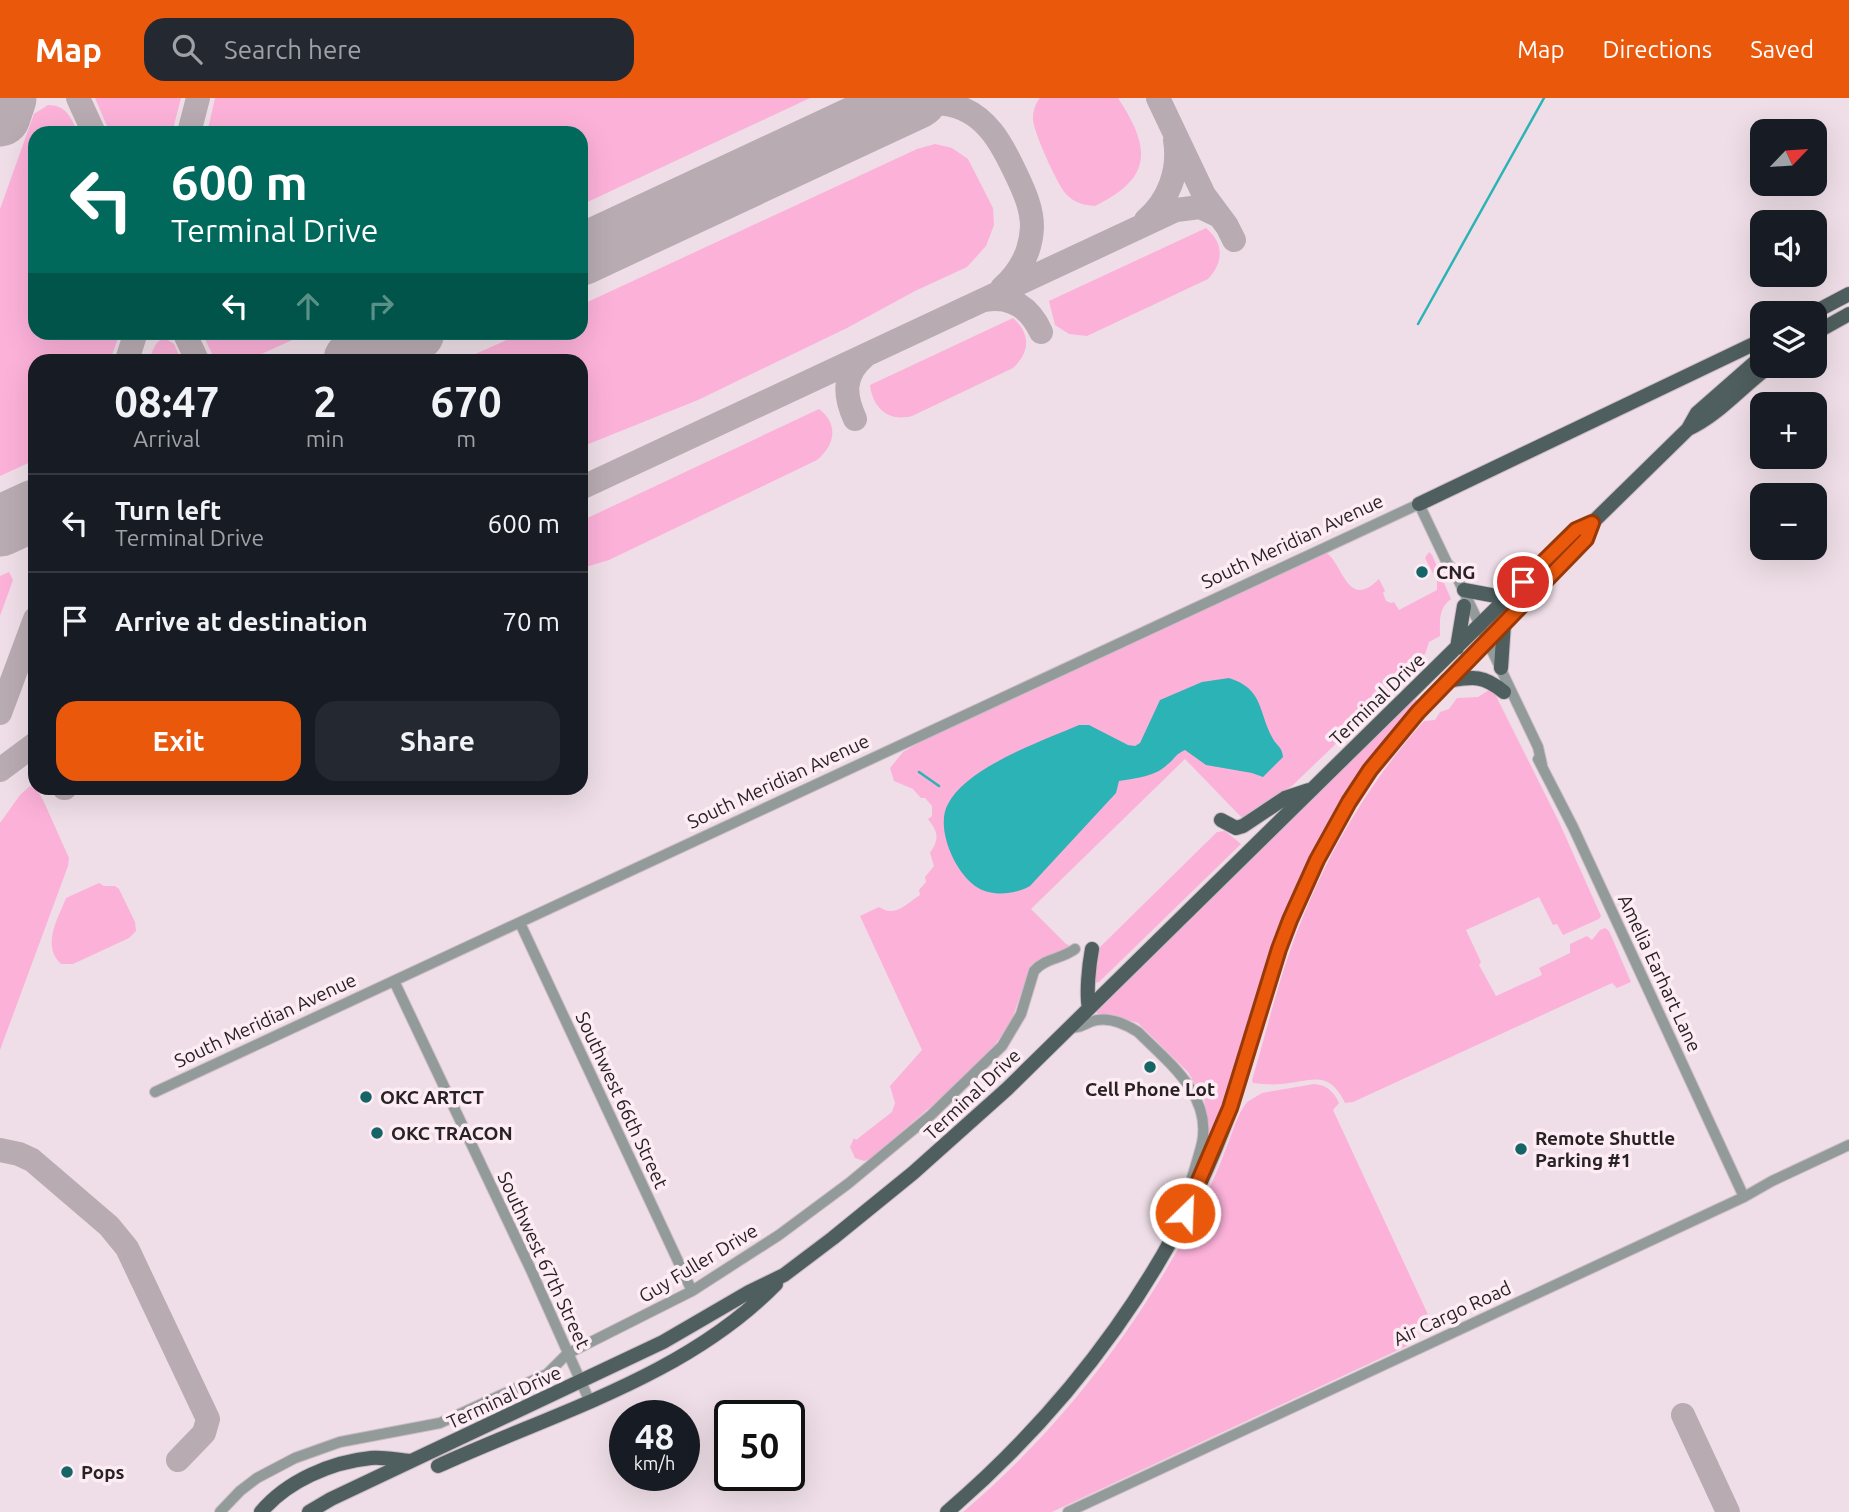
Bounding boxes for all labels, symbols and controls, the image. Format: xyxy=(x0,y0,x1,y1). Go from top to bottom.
search box xyxy=(144,18,634,81)
icon: search xyxy=(168,30,206,68)
text: Map xyxy=(35,31,102,68)
text: Search here xyxy=(224,35,362,64)
text: Map xyxy=(1517,36,1564,63)
text: Directions xyxy=(1602,36,1712,63)
text: Saved xyxy=(1750,36,1814,63)
north arrow xyxy=(1750,119,1827,196)
map controls xyxy=(1750,119,1827,560)
icon: left xyxy=(56,154,147,245)
text: 600 m xyxy=(171,154,308,209)
button: sound xyxy=(1750,210,1827,287)
text: Terminal Drive xyxy=(171,212,379,248)
icon: left xyxy=(216,287,254,325)
icon: ahead xyxy=(289,287,327,325)
icon: right xyxy=(362,287,400,325)
button: layers xyxy=(1750,301,1827,378)
text: 08:47 xyxy=(114,378,219,425)
text: 2 xyxy=(313,378,337,425)
text: 670 xyxy=(431,378,502,425)
button: + xyxy=(1750,392,1827,469)
text: Arrival xyxy=(133,426,200,451)
text: min xyxy=(306,426,344,451)
text: m xyxy=(456,426,476,451)
button: − xyxy=(1750,483,1827,560)
street label: South Meridian Avenue xyxy=(1198,489,1386,593)
text: Turn left xyxy=(115,496,221,525)
icon: left xyxy=(56,504,94,542)
text: 600 m xyxy=(488,509,560,538)
text: Terminal Drive xyxy=(115,525,264,550)
pin xyxy=(1493,552,1553,612)
place label: CNG xyxy=(1436,561,1475,583)
icon: arrive xyxy=(1504,563,1542,601)
marker: CNG xyxy=(1414,564,1430,580)
icon: arrive xyxy=(56,602,94,640)
text: Arrive at destination xyxy=(115,607,368,636)
text: 70 m xyxy=(502,607,560,636)
street label: Terminal Drive xyxy=(1325,648,1429,750)
button: Exit xyxy=(56,701,301,781)
button: Share xyxy=(315,701,560,781)
street label: South Meridian Avenue xyxy=(684,729,872,833)
street label: Amelia Earhart Lane xyxy=(1614,891,1706,1055)
street label: South Meridian Avenue xyxy=(171,968,359,1072)
street label: Southwest 66th Street xyxy=(571,1008,673,1192)
street label: Terminal Drive xyxy=(919,1044,1025,1144)
marker: Cell Phone Lot xyxy=(1142,1059,1158,1075)
place label: Cell Phone Lot xyxy=(1085,1078,1215,1100)
place label: OKC ARTCT xyxy=(380,1086,485,1108)
marker: OKC ARTCT xyxy=(358,1089,374,1105)
place label: OKC TRACON xyxy=(391,1122,513,1144)
marker: OKC TRACON xyxy=(369,1125,385,1141)
place label: Remote Shuttle Parking #1 xyxy=(1535,1127,1675,1171)
marker: Remote Shuttle Parking #1 xyxy=(1513,1141,1529,1157)
street label: Southwest 67th Street xyxy=(493,1168,595,1352)
position arrow xyxy=(1148,1176,1222,1250)
street label: Guy Fuller Drive xyxy=(635,1219,761,1307)
street label: Air Cargo Road xyxy=(1390,1276,1514,1350)
street label: Terminal Drive xyxy=(444,1361,564,1433)
speed limit sign: 50 xyxy=(714,1400,805,1491)
text: 48 xyxy=(635,1416,674,1456)
text: km/h xyxy=(634,1453,675,1473)
place label: Pops xyxy=(81,1461,125,1483)
marker: Pops xyxy=(59,1464,75,1480)

